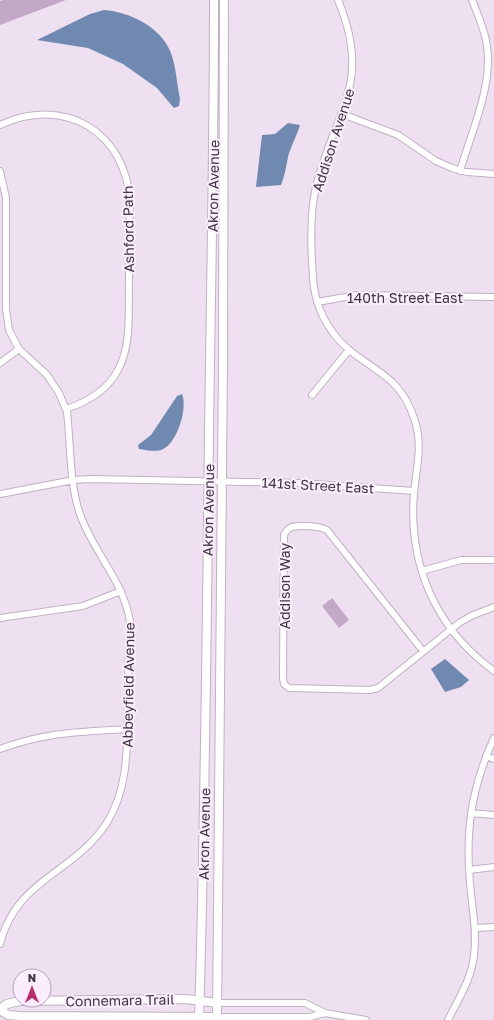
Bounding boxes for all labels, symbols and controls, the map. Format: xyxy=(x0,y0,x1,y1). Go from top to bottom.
street label: Addison Avenue xyxy=(308,86,358,194)
street label: Akron Avenue xyxy=(204,140,222,232)
street label: Ashford Path xyxy=(119,185,137,273)
street label: 140th Street East xyxy=(347,289,463,306)
street label: Akron Avenue xyxy=(199,464,217,556)
street label: 141st Street East xyxy=(261,474,375,496)
street label: Addison Way xyxy=(276,543,293,629)
street label: Abbeyfield Avenue xyxy=(118,622,138,748)
street label: Akron Avenue xyxy=(195,788,213,880)
north arrow xyxy=(12,968,52,1008)
text: N xyxy=(28,971,36,984)
street label: Connemara Trail xyxy=(65,991,175,1009)

